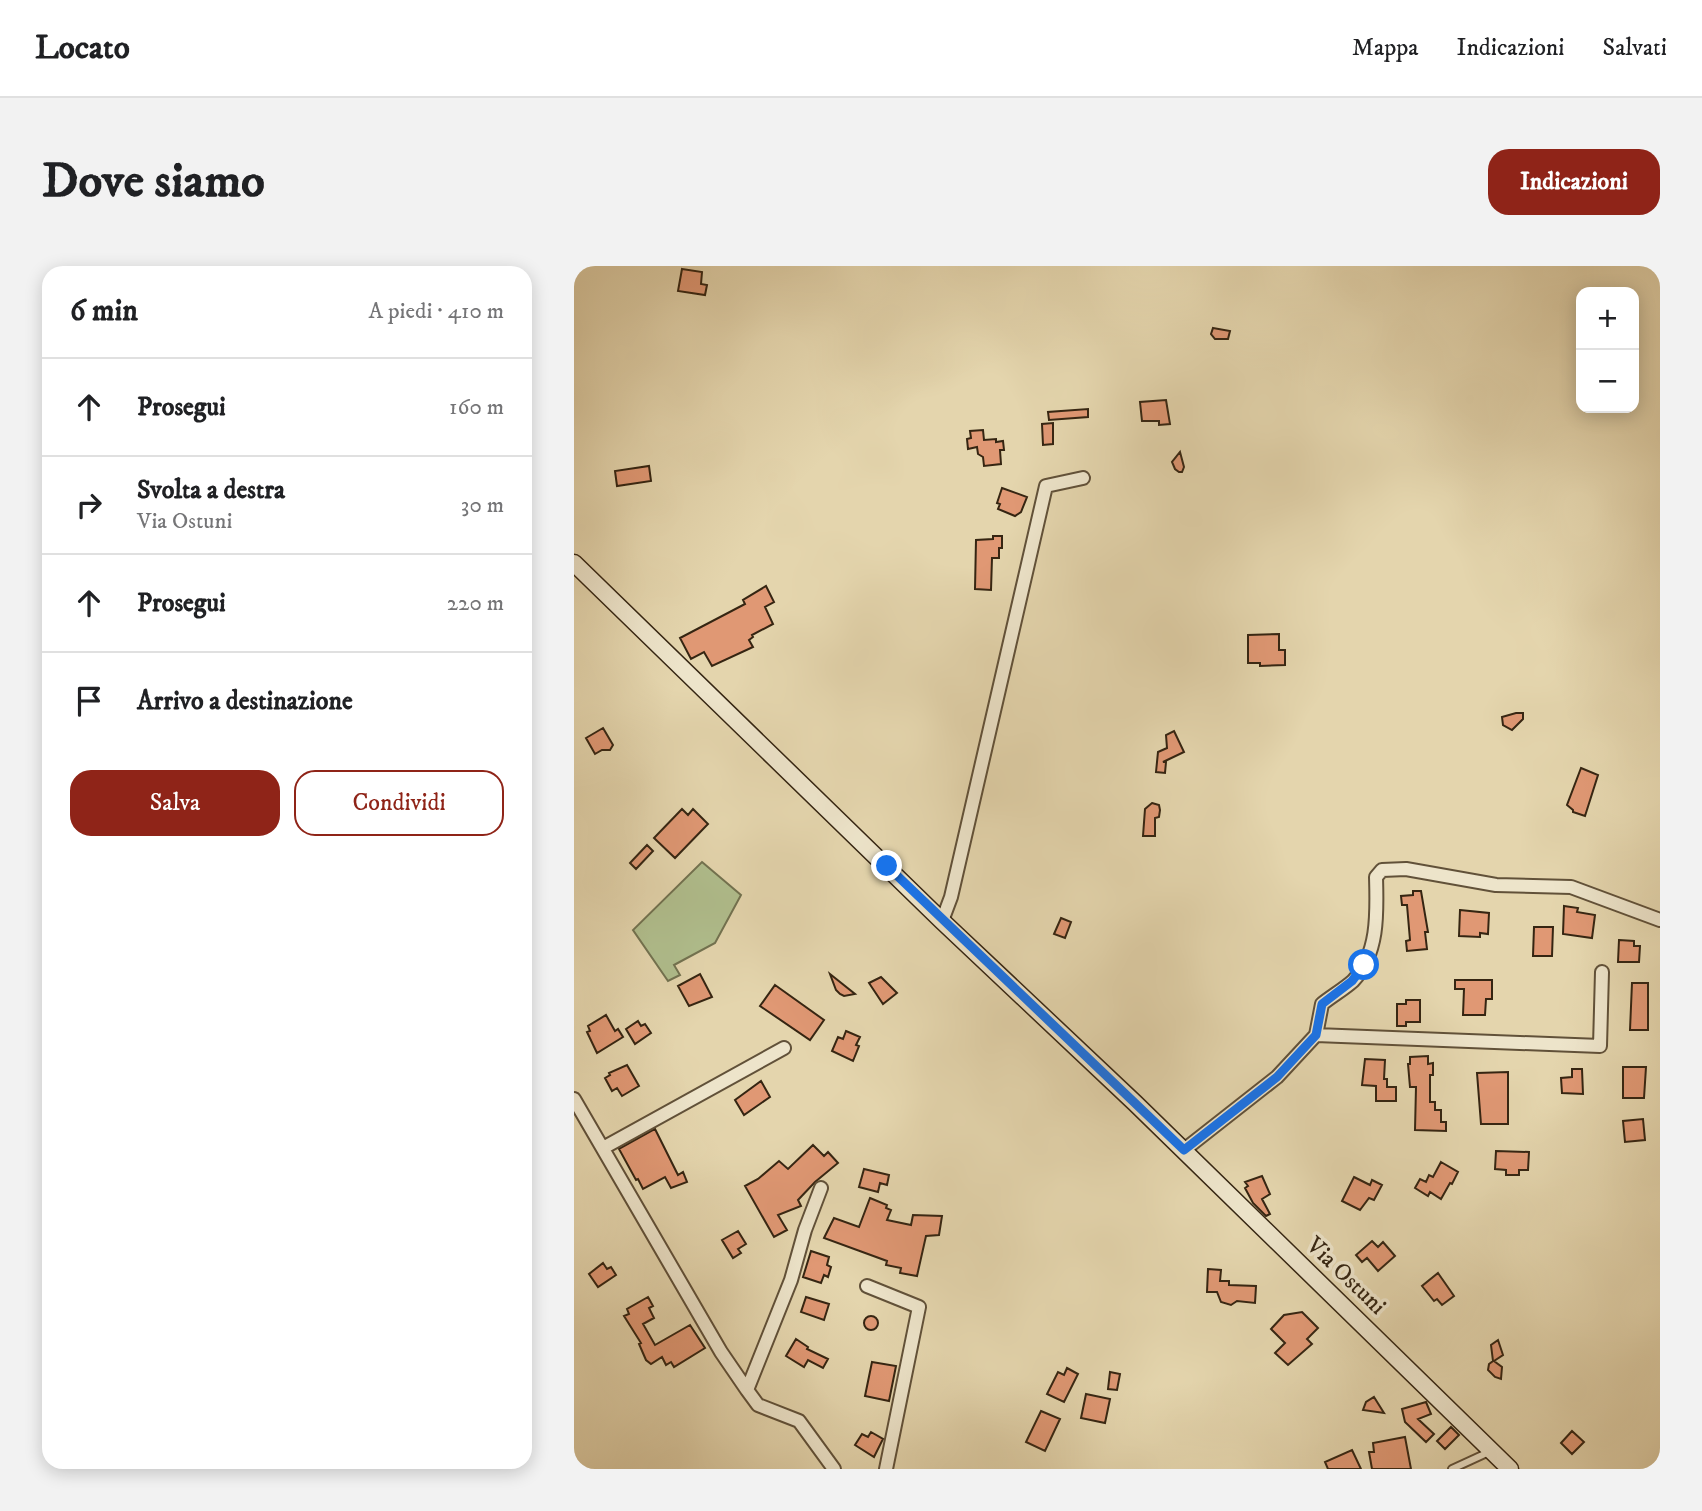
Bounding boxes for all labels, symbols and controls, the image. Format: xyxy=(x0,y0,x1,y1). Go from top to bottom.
text: Locato xyxy=(35,28,130,69)
text: Mappa xyxy=(1352,33,1419,63)
text: Indicazioni xyxy=(1457,33,1565,63)
text: Salvati xyxy=(1603,33,1667,63)
button: Indicazioni xyxy=(1488,149,1660,215)
text: Dove siamo xyxy=(42,151,265,213)
map controls xyxy=(1576,287,1639,413)
button: + xyxy=(1576,287,1639,350)
text: 6 min xyxy=(70,293,138,330)
text: A piedi · 410 m xyxy=(368,297,504,326)
button: − xyxy=(1576,350,1639,413)
icon: ahead xyxy=(70,388,108,426)
text: Prosegui xyxy=(137,391,226,424)
text: 160 m xyxy=(449,393,504,422)
text: Svolta a destra xyxy=(137,474,285,507)
icon: right xyxy=(70,486,108,524)
text: 30 m xyxy=(461,491,504,520)
text: Via Ostuni xyxy=(137,507,232,536)
icon: ahead xyxy=(70,584,108,622)
text: Prosegui xyxy=(137,587,226,620)
text: 220 m xyxy=(447,589,504,618)
icon: arrive xyxy=(70,682,108,720)
text: Arrivo a destinazione xyxy=(137,685,353,718)
button: Salva xyxy=(70,770,280,836)
button: Condividi xyxy=(294,770,504,836)
route end xyxy=(871,850,902,881)
route start xyxy=(1348,949,1379,980)
street label: Via Ostuni xyxy=(1299,1230,1392,1321)

